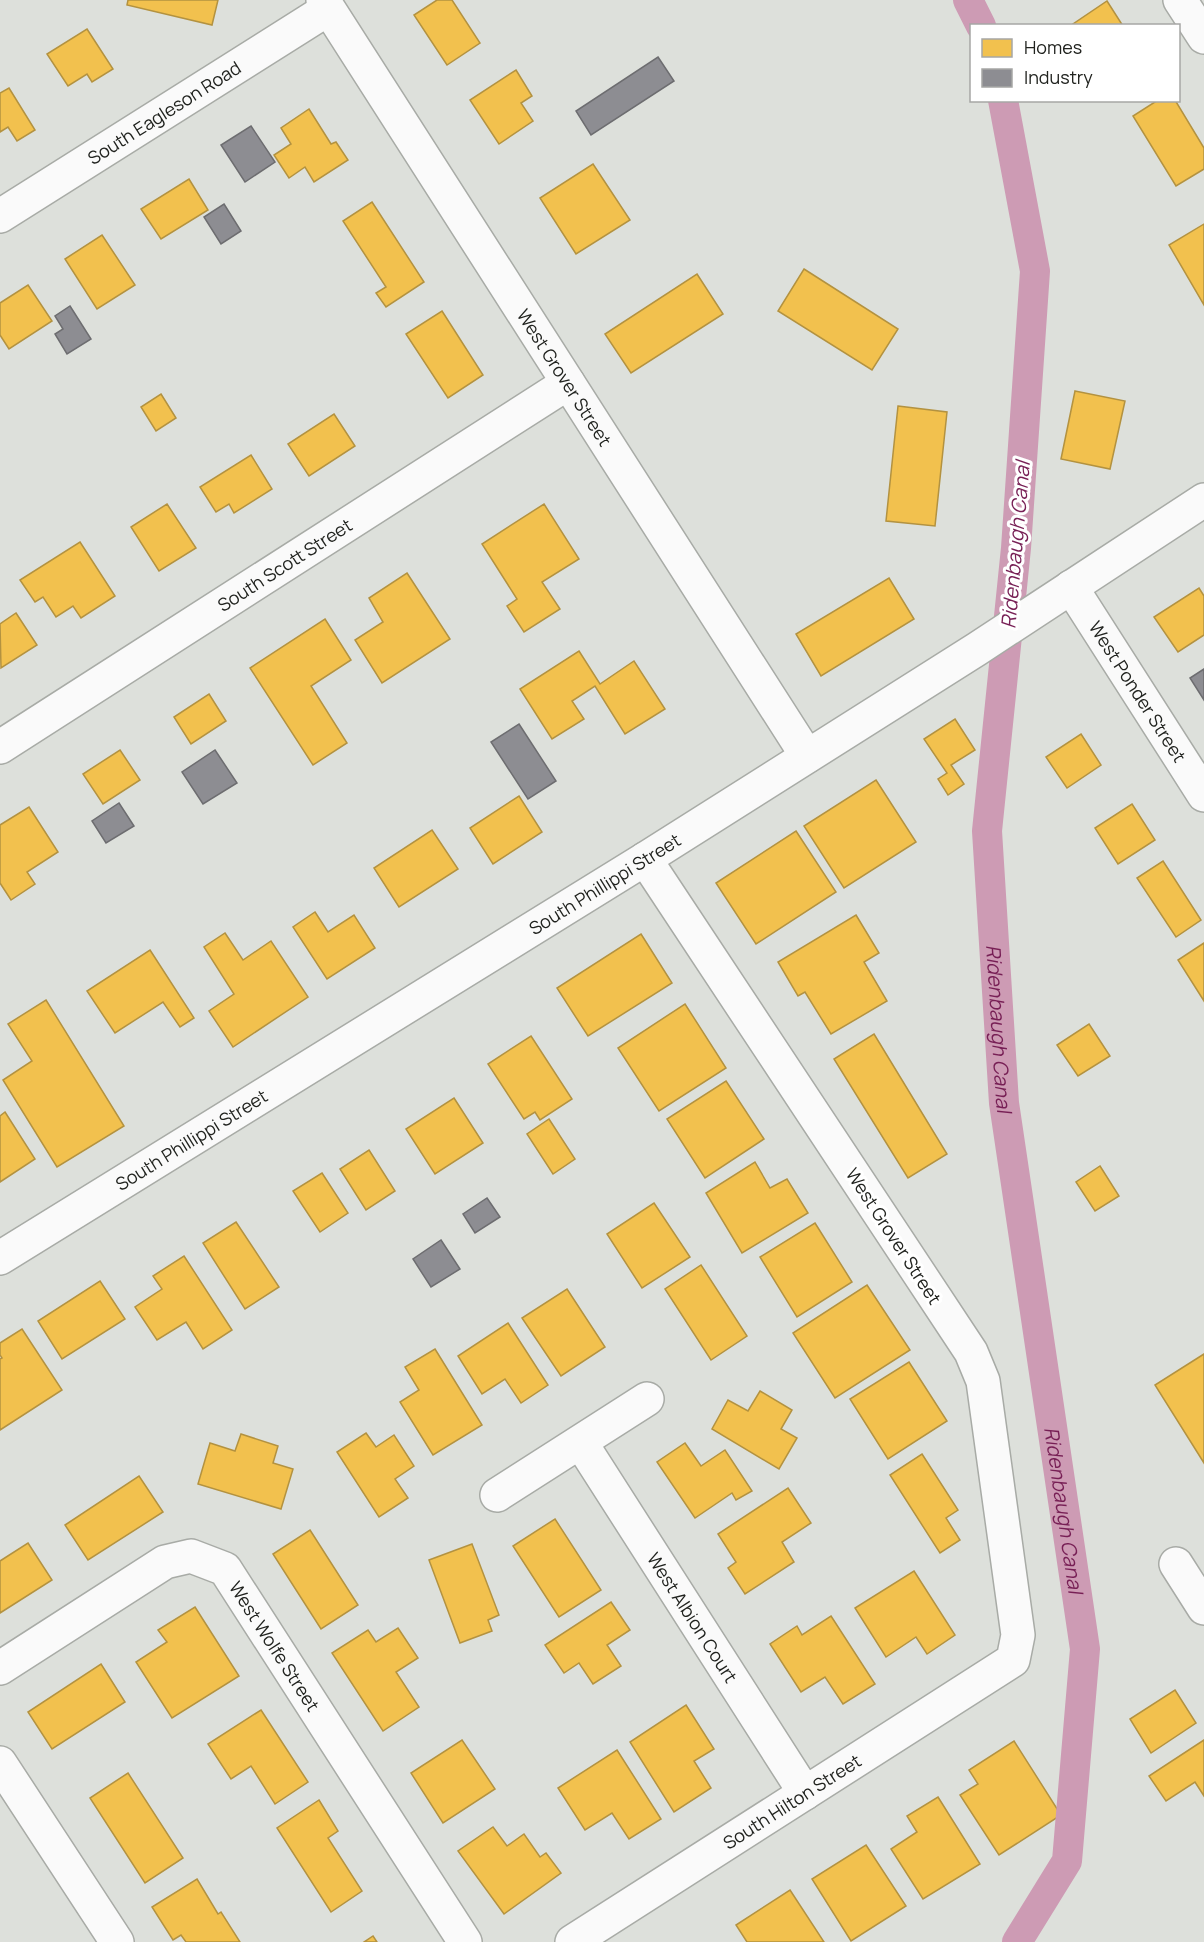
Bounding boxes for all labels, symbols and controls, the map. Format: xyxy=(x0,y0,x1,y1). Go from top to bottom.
legend xyxy=(970,24,1180,102)
text: Homes xyxy=(1024,35,1082,59)
street label: South Eagleson Road xyxy=(83,55,245,170)
text: Industry xyxy=(1024,65,1093,89)
street label: West Grover Street xyxy=(512,304,617,450)
water label: Ridenbaugh Canal xyxy=(994,458,1036,630)
street label: South Scott Street xyxy=(213,513,356,617)
street label: West Ponder Street xyxy=(1084,616,1192,767)
street label: South Phillippi Street xyxy=(524,828,685,940)
water label: Ridenbaugh Canal xyxy=(981,944,1019,1117)
street label: South Phillippi Street xyxy=(111,1084,272,1196)
street label: West Grover Street xyxy=(841,1163,947,1309)
water label: Ridenbaugh Canal xyxy=(1039,1425,1090,1597)
street label: West Albion Court xyxy=(642,1548,743,1687)
street label: West Wolfe Street xyxy=(224,1577,325,1716)
street label: South Hilton Street xyxy=(718,1748,866,1854)

